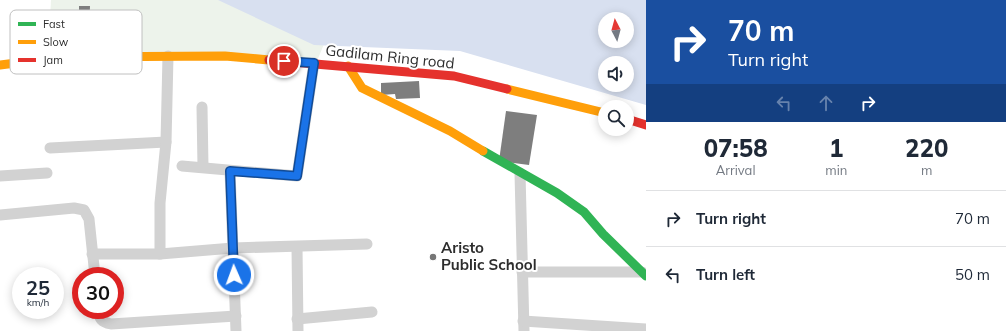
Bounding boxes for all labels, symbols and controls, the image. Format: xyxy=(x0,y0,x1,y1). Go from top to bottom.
legend xyxy=(10,10,142,74)
north arrow xyxy=(598,12,634,48)
map controls xyxy=(598,12,634,136)
text: 70 m xyxy=(728,13,794,48)
icon: right xyxy=(662,16,714,68)
text: Fast xyxy=(43,17,65,31)
text: Slow xyxy=(43,35,69,49)
street label: Gadilam Ring road xyxy=(325,40,456,73)
pin xyxy=(267,44,301,78)
text: Turn right xyxy=(728,48,808,71)
icon: arrive xyxy=(273,50,295,72)
text: Jam xyxy=(43,53,63,67)
button: sound xyxy=(598,56,634,92)
icon: left xyxy=(773,92,795,114)
icon: ahead xyxy=(815,92,837,114)
icon: right xyxy=(857,92,879,114)
button: search xyxy=(598,100,634,136)
text: 07:58 xyxy=(704,133,768,163)
text: 1 xyxy=(829,133,844,163)
text: 220 xyxy=(905,133,948,163)
text: Arrival xyxy=(716,162,756,178)
text: min xyxy=(825,162,847,178)
text: m xyxy=(921,162,932,178)
icon: right xyxy=(662,208,684,230)
text: Turn right xyxy=(696,209,766,228)
text: 70 m xyxy=(955,209,990,228)
place label: Aristo Public School xyxy=(441,238,537,274)
marker: Aristo Public School xyxy=(428,252,438,262)
position arrow xyxy=(213,254,255,296)
icon: left xyxy=(662,264,684,286)
text: Turn left xyxy=(696,265,755,284)
text: 50 m xyxy=(955,265,990,284)
speed limit sign: 30 xyxy=(72,267,124,319)
text: 25 xyxy=(26,275,50,300)
text: km/h xyxy=(27,296,49,309)

